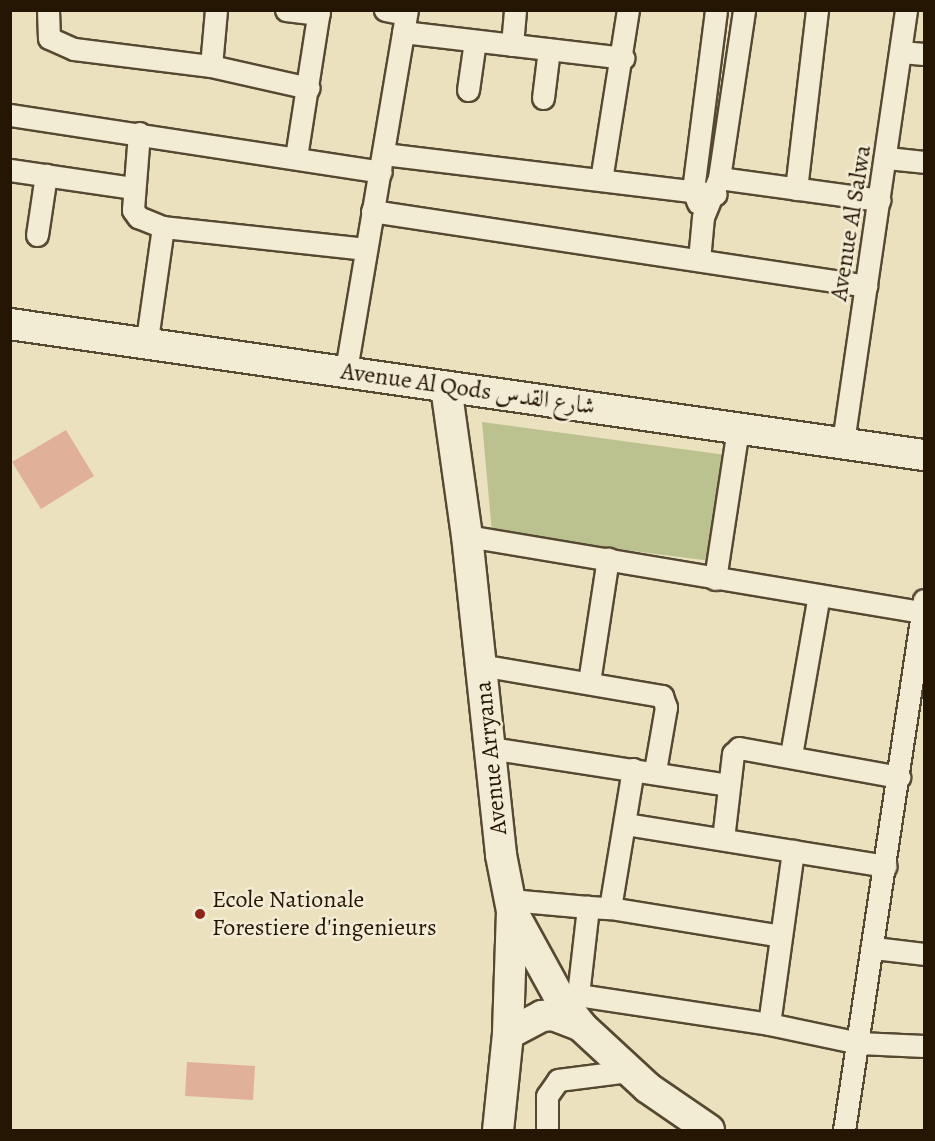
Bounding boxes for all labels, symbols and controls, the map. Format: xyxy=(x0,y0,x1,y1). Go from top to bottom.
street label: Avenue Al Salwa xyxy=(824,143,878,303)
street label: Avenue Al Qods شارع القدس xyxy=(339,357,597,421)
street label: Avenue Arryana xyxy=(469,680,513,836)
place label: Ecole Nationale Forestiere d'ingenieurs xyxy=(212,886,437,942)
marker: Ecole Nationale Forestiere d'ingenieurs xyxy=(193,907,207,921)

